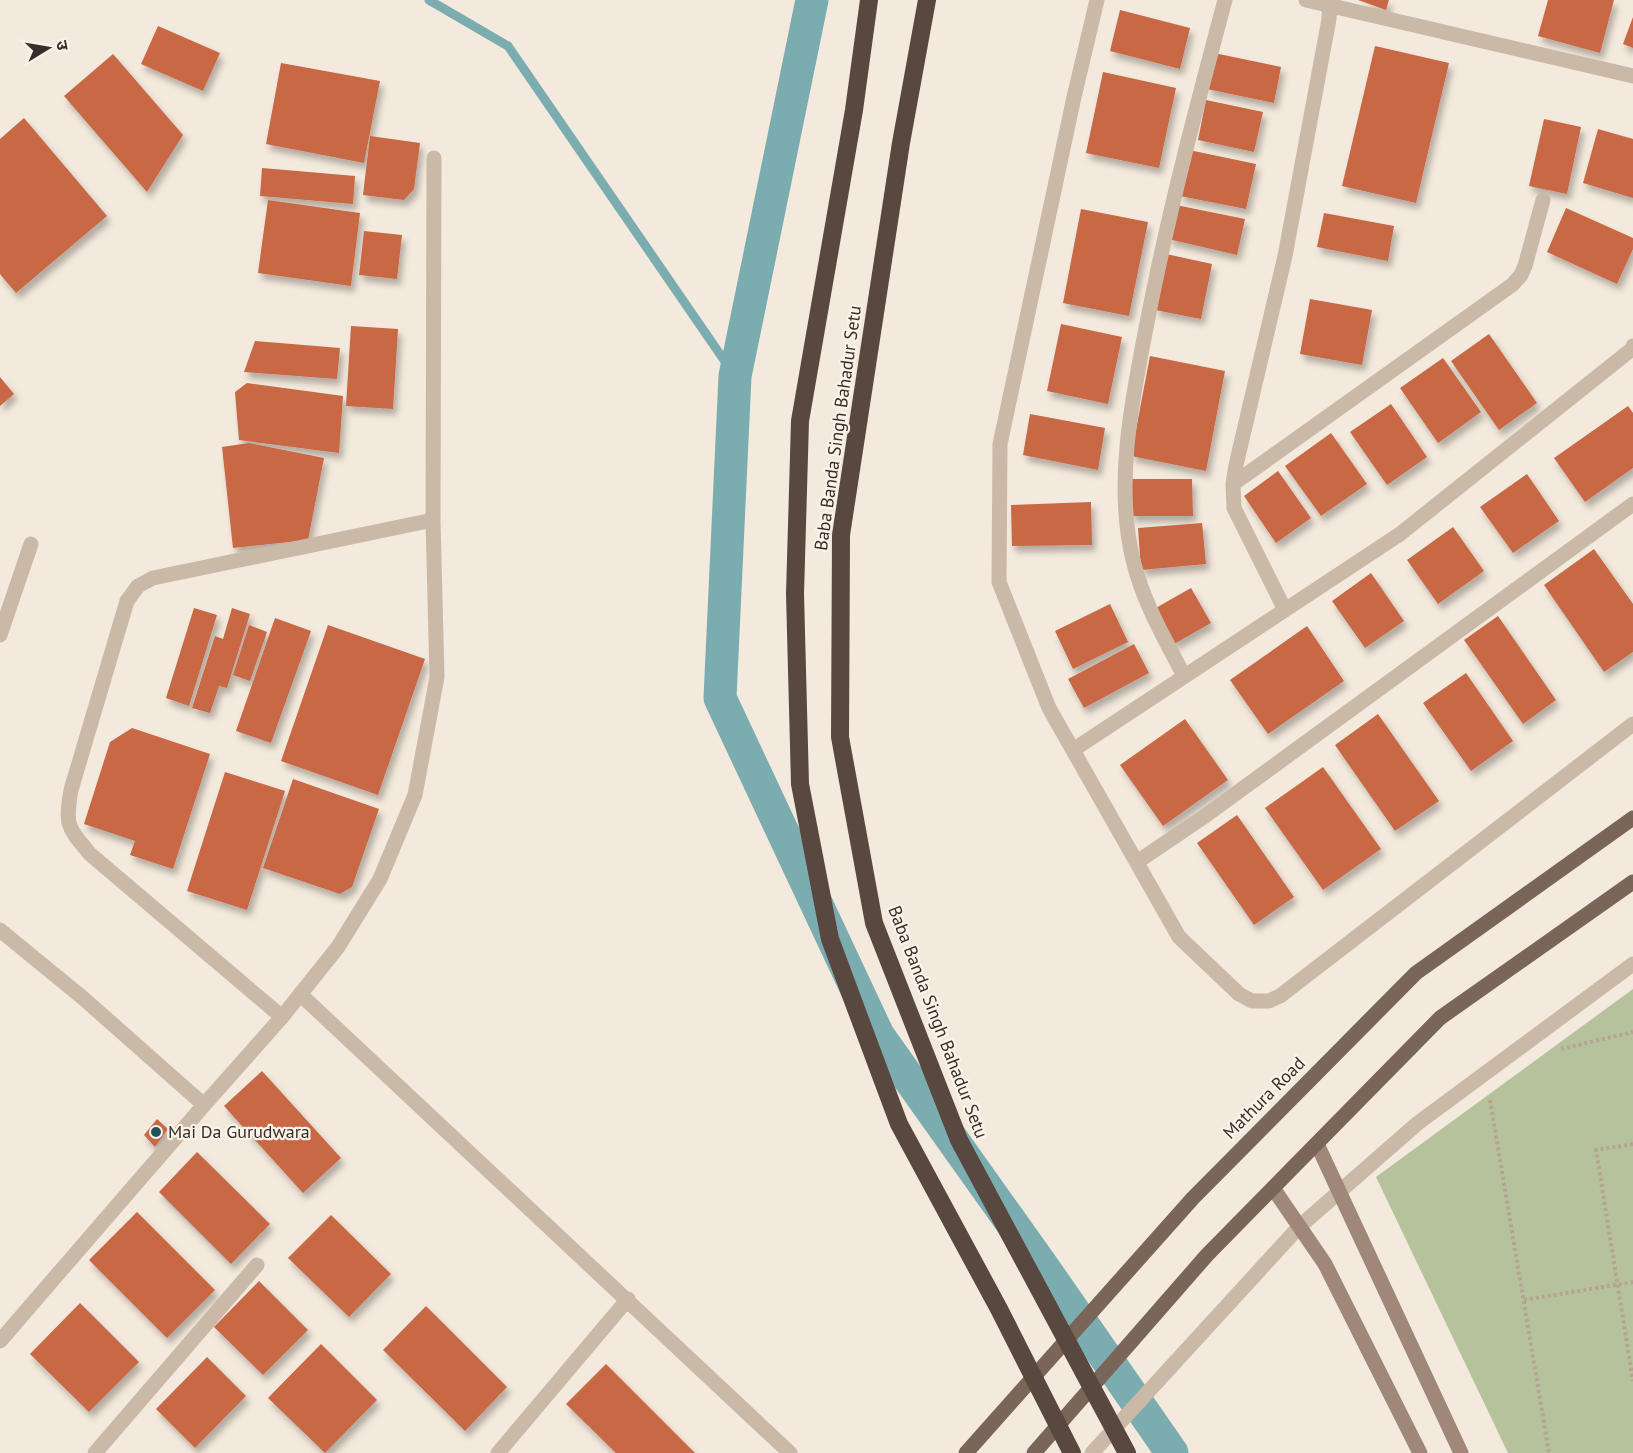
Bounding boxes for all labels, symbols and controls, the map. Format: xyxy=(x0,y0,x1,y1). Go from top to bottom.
north arrow xyxy=(18,18,78,78)
text: उ xyxy=(52,39,74,52)
street label: Baba Banda Singh Bahadur Setu xyxy=(809,304,866,552)
street label: Baba Banda Singh Bahadur Setu xyxy=(883,902,993,1141)
street label: Mathura Road xyxy=(1218,1052,1310,1144)
place label: Mai Da Gurudwara xyxy=(168,1120,310,1143)
marker: Mai Da Gurudwara xyxy=(149,1125,163,1139)

